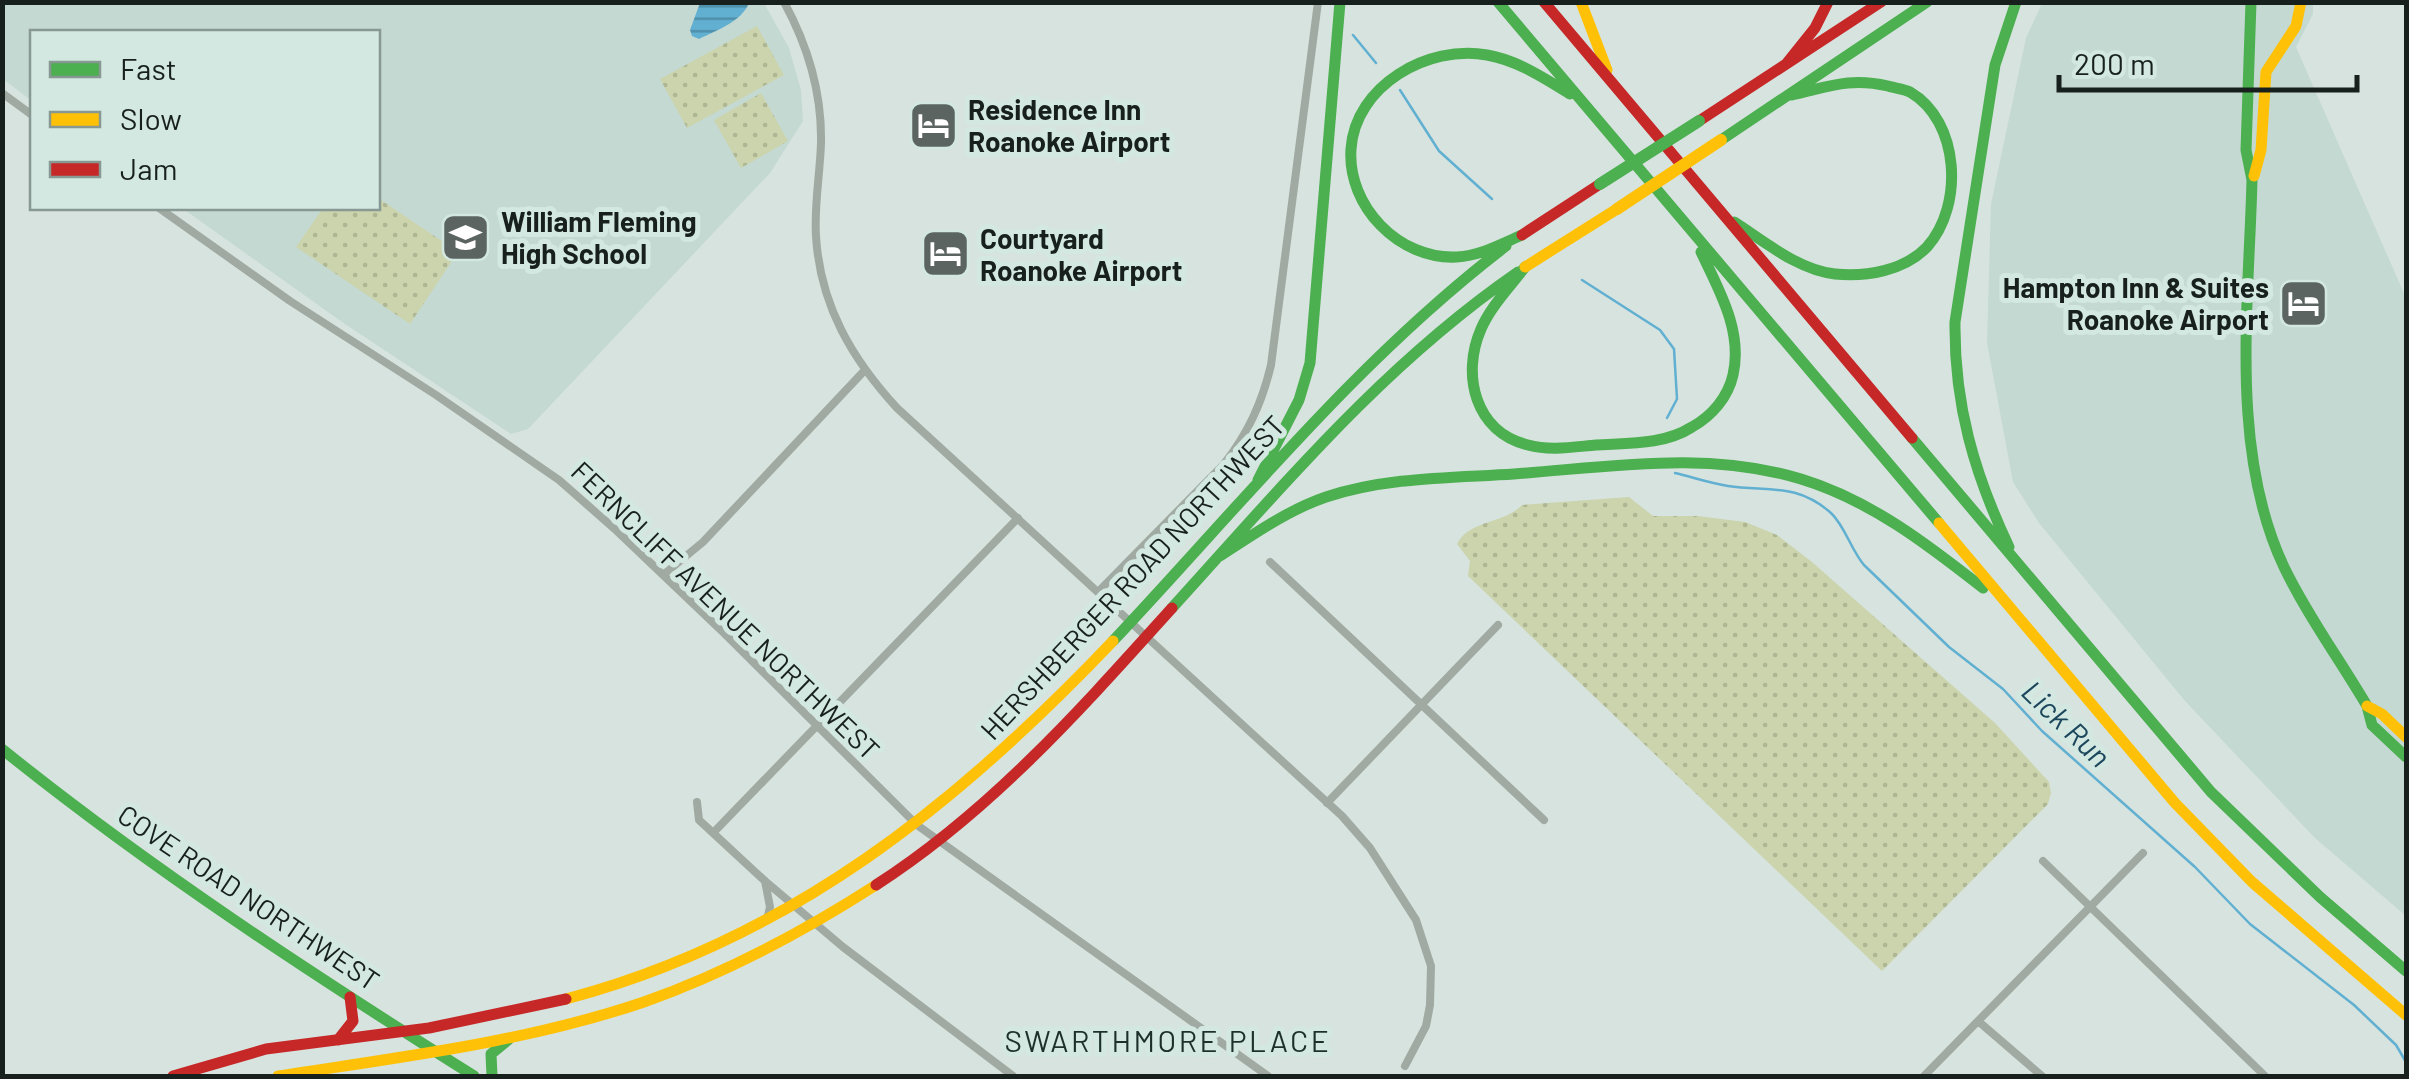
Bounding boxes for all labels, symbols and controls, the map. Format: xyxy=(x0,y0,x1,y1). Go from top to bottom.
legend xyxy=(30,30,380,210)
scale bar xyxy=(2059,30,2356,92)
text: 200 m xyxy=(2074,45,2155,81)
text: Fast xyxy=(120,50,177,86)
place label: Residence Inn Roanoke Airport xyxy=(968,92,1170,158)
hotel icon: Residence Inn Roanoke Airport xyxy=(907,99,959,151)
text: Slow xyxy=(120,100,182,136)
text: Jam xyxy=(120,150,177,186)
place label: William Fleming High School xyxy=(501,204,696,270)
school or university icon: William Fleming High School xyxy=(440,211,492,263)
place label: Courtyard Roanoke Airport xyxy=(980,221,1182,287)
hotel icon: Courtyard Roanoke Airport xyxy=(919,228,971,280)
place label: Hampton Inn & Suites Roanoke Airport xyxy=(2003,270,2269,336)
hotel icon: Hampton Inn & Suites Roanoke Airport xyxy=(2278,277,2330,329)
street label: HERSHBERGER ROAD NORTHWEST xyxy=(973,408,1291,746)
street label: FERNCLIFF AVENUE NORTHWEST xyxy=(565,454,887,766)
water label: Lick Run xyxy=(2015,672,2119,774)
street label: COVE ROAD NORTHWEST xyxy=(112,797,386,997)
district label: SWARTHMORE PLACE xyxy=(1005,1022,1331,1058)

